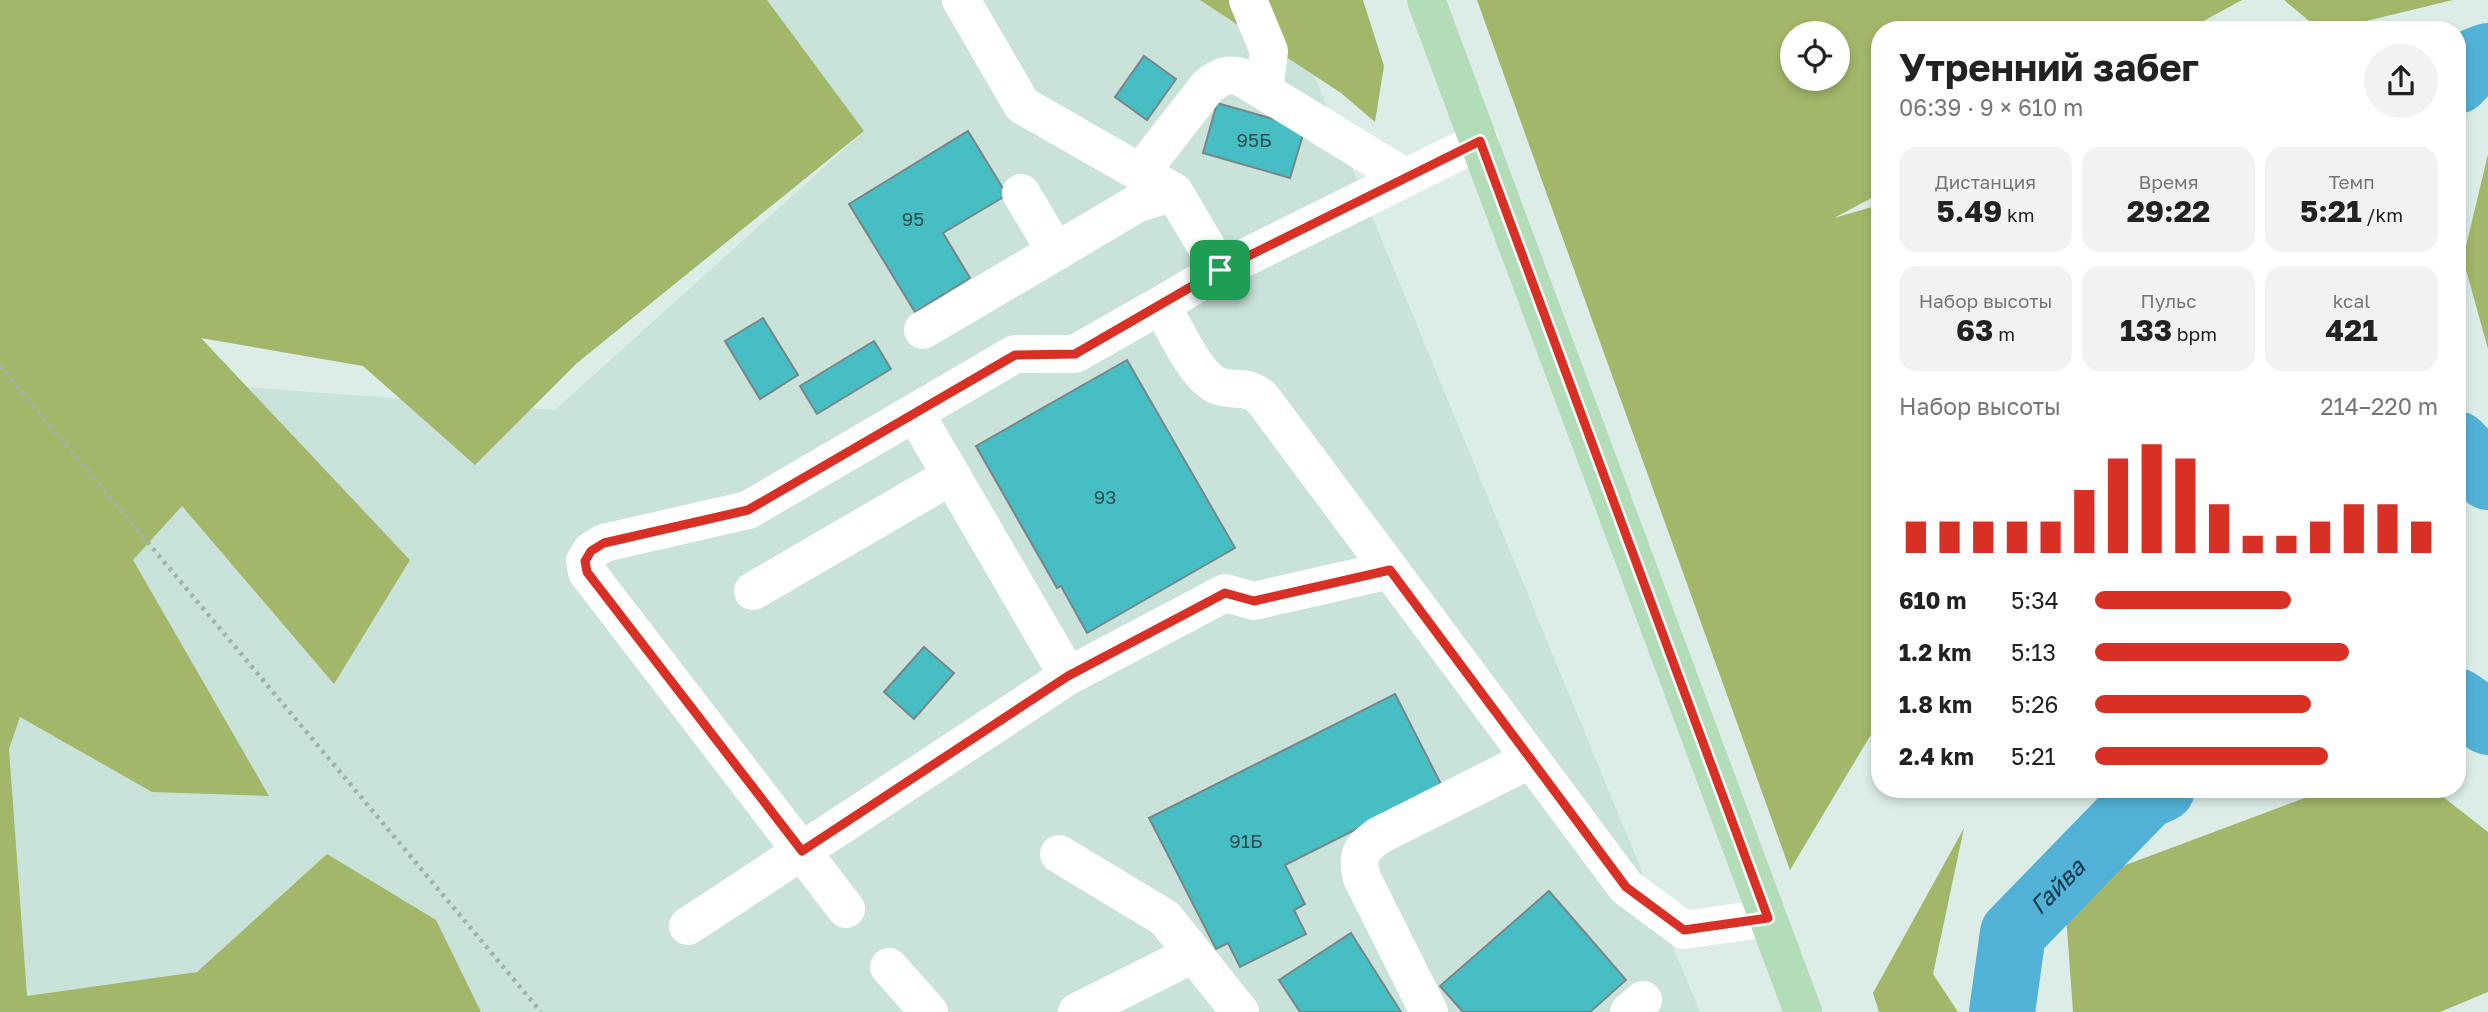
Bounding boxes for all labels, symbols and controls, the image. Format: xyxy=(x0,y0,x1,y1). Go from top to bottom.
map controls xyxy=(1780,21,1850,91)
button: locate xyxy=(1780,21,1850,91)
text: Утренний забег xyxy=(1899,44,2199,89)
button: share xyxy=(2364,44,2438,118)
text: 06:39 · 9 × 610 m xyxy=(1899,93,2083,121)
house number: 95Б xyxy=(1236,128,1272,151)
text: Дистанция xyxy=(1935,170,2036,193)
text: Время xyxy=(2139,170,2198,193)
text: Темп xyxy=(2328,170,2375,193)
text: 5.49 xyxy=(1936,193,2002,229)
text: 29:22 xyxy=(2127,193,2210,229)
text: 5:21 xyxy=(2300,193,2362,229)
text: km xyxy=(2002,203,2035,226)
text: /km xyxy=(2362,203,2403,226)
house number: 95 xyxy=(902,207,924,230)
pin xyxy=(1190,240,1250,300)
icon: arrive xyxy=(1201,251,1239,289)
text: Набор высоты xyxy=(1919,289,2052,312)
text: Пульс xyxy=(2140,289,2197,312)
text: kcal xyxy=(2333,289,2370,312)
text: 63 xyxy=(1956,312,1993,348)
text: 133 xyxy=(2120,312,2172,348)
text: 421 xyxy=(2325,312,2378,348)
text: m xyxy=(1993,322,2015,345)
text: bpm xyxy=(2172,322,2217,345)
text: Набор высоты xyxy=(1899,392,2061,420)
text: 214–220 m xyxy=(2320,392,2438,420)
house number: 93 xyxy=(1094,485,1116,508)
text: 610 m xyxy=(1899,586,1966,614)
text: 5:34 xyxy=(2011,586,2059,614)
text: 1.2 km xyxy=(1899,638,1971,666)
text: 5:13 xyxy=(2011,638,2056,666)
text: 1.8 km xyxy=(1899,690,1972,718)
text: 5:26 xyxy=(2011,690,2059,718)
text: 2.4 km xyxy=(1899,742,1974,770)
text: 5:21 xyxy=(2011,742,2056,770)
house number: 91Б xyxy=(1229,829,1263,852)
water label: Гайва xyxy=(2023,851,2091,920)

